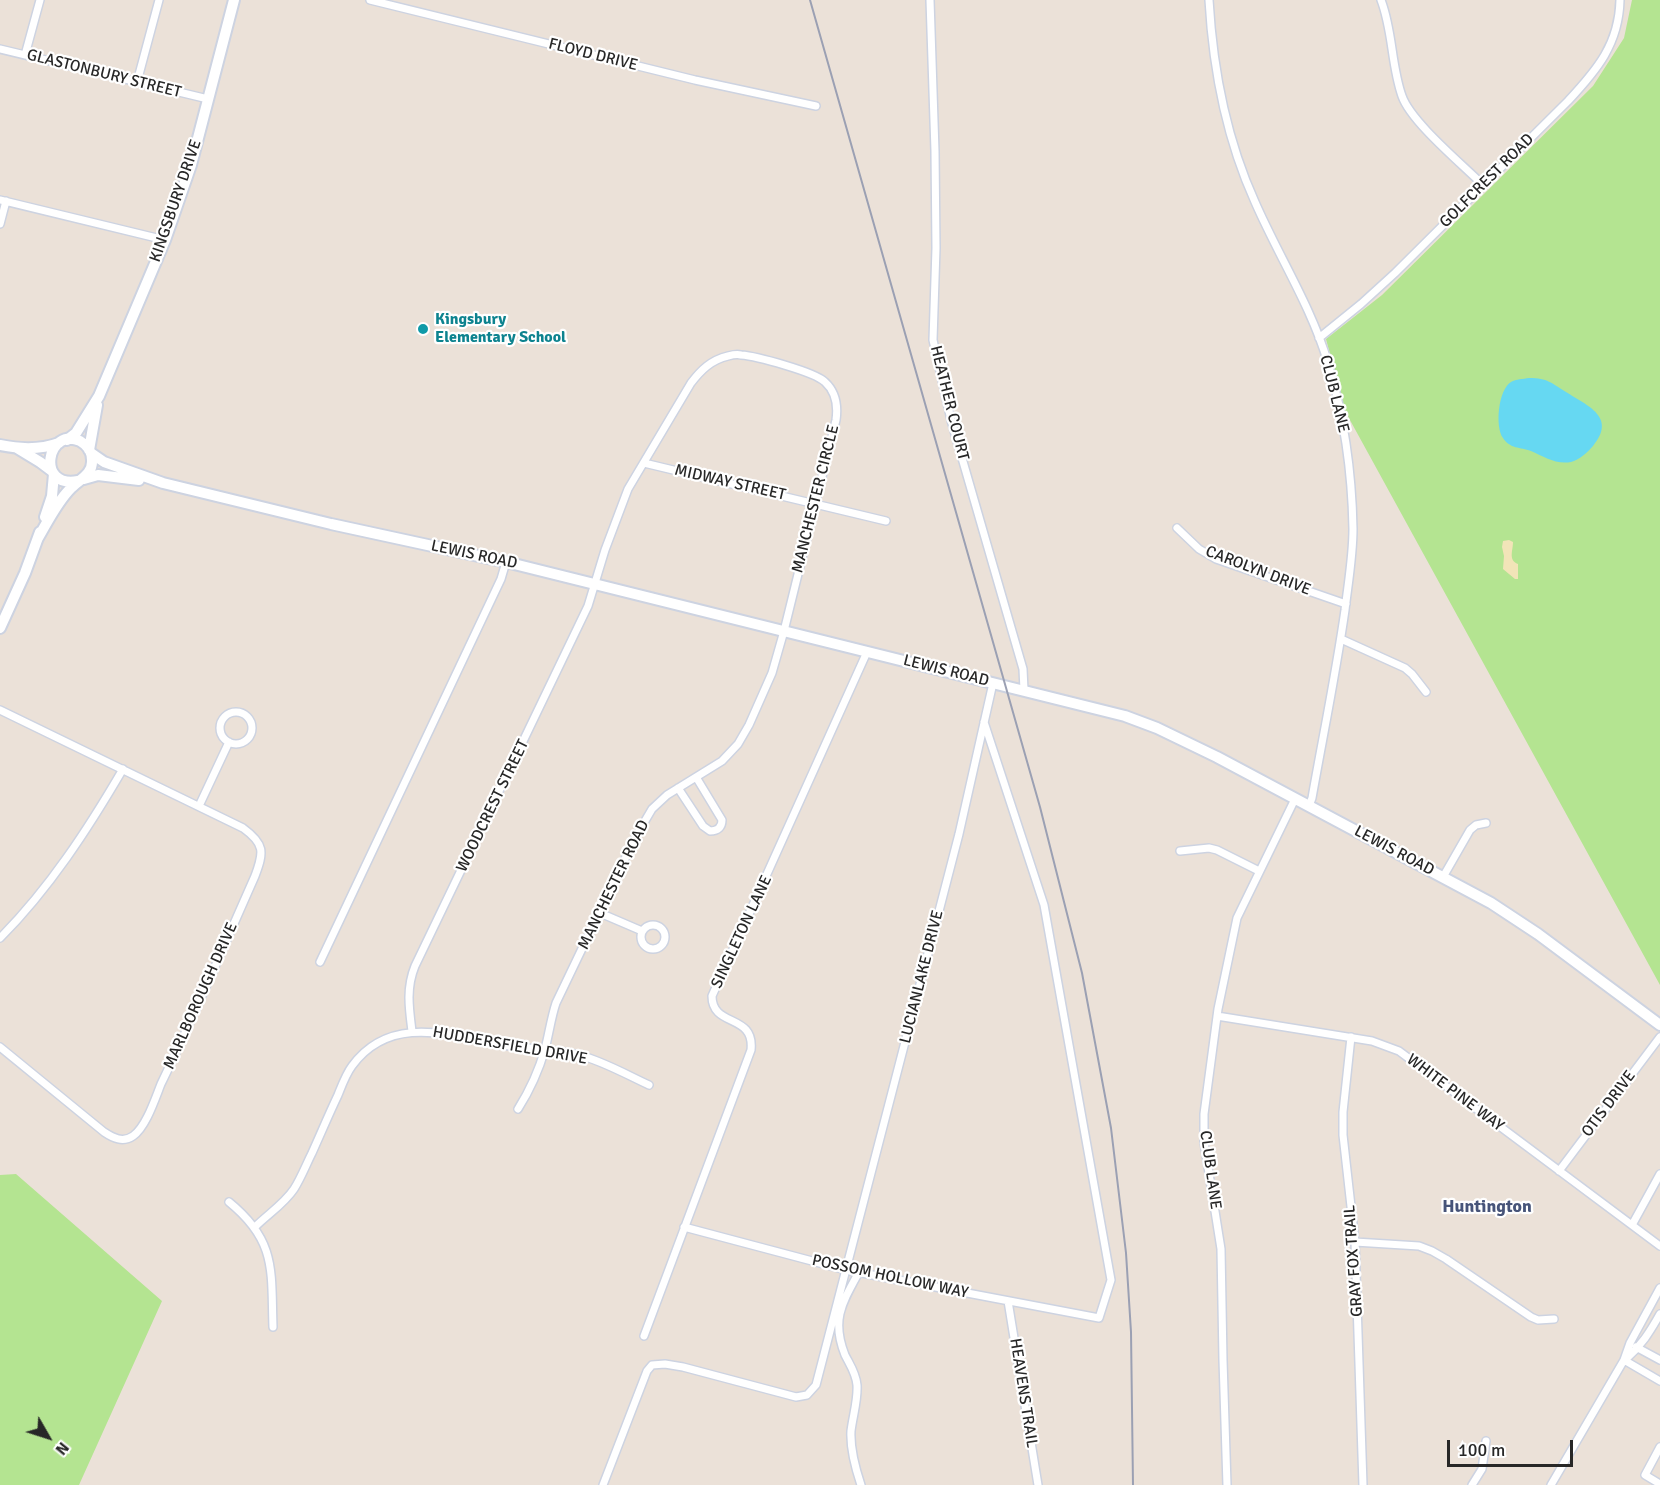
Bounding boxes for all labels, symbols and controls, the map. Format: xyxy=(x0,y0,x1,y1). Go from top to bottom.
street label: FLOYD DRIVE xyxy=(546,35,640,75)
street label: GLASTONBURY STREET xyxy=(25,45,183,103)
street label: GOLFCREST ROAD xyxy=(1436,130,1538,232)
street label: KINGSBURY DRIVE xyxy=(146,137,206,265)
place label: Kingsbury Elementary School xyxy=(435,310,566,348)
marker: Kingsbury Elementary School xyxy=(416,322,430,336)
street label: HEATHER COURT xyxy=(925,344,973,462)
street label: CLUB LANE xyxy=(1315,353,1353,435)
street label: MANCHESTER CIRCLE xyxy=(788,423,844,575)
street label: MIDWAY STREET xyxy=(672,461,788,505)
street label: LEWIS ROAD xyxy=(429,536,519,574)
street label: CAROLYN DRIVE xyxy=(1203,542,1313,600)
street label: LEWIS ROAD xyxy=(901,651,991,691)
street label: WOODCREST STREET xyxy=(453,737,533,875)
street label: MANCHESTER ROAD xyxy=(574,817,654,953)
street label: LEWIS ROAD xyxy=(1351,822,1437,880)
street label: SINGLETON LANE xyxy=(707,873,777,991)
street label: LUCIANLAKE DRIVE xyxy=(896,908,948,1046)
street label: MARLBOROUGH DRIVE xyxy=(160,920,242,1072)
street label: HUDDERSFIELD DRIVE xyxy=(431,1023,589,1069)
street label: WHITE PINE WAY xyxy=(1403,1050,1507,1136)
street label: OTIS DRIVE xyxy=(1578,1067,1640,1141)
street label: CLUB LANE xyxy=(1195,1129,1225,1211)
district label: Huntington xyxy=(1442,1196,1532,1218)
street label: GRAY FOX TRAIL xyxy=(1341,1204,1367,1318)
street label: POSSOM HOLLOW WAY xyxy=(810,1251,970,1303)
street label: HEAVENS TRAIL xyxy=(1005,1337,1041,1449)
north arrow xyxy=(18,1407,78,1467)
scale bar xyxy=(1450,1428,1576,1466)
text: N xyxy=(51,1438,73,1459)
text: 100 m xyxy=(1458,1439,1505,1461)

